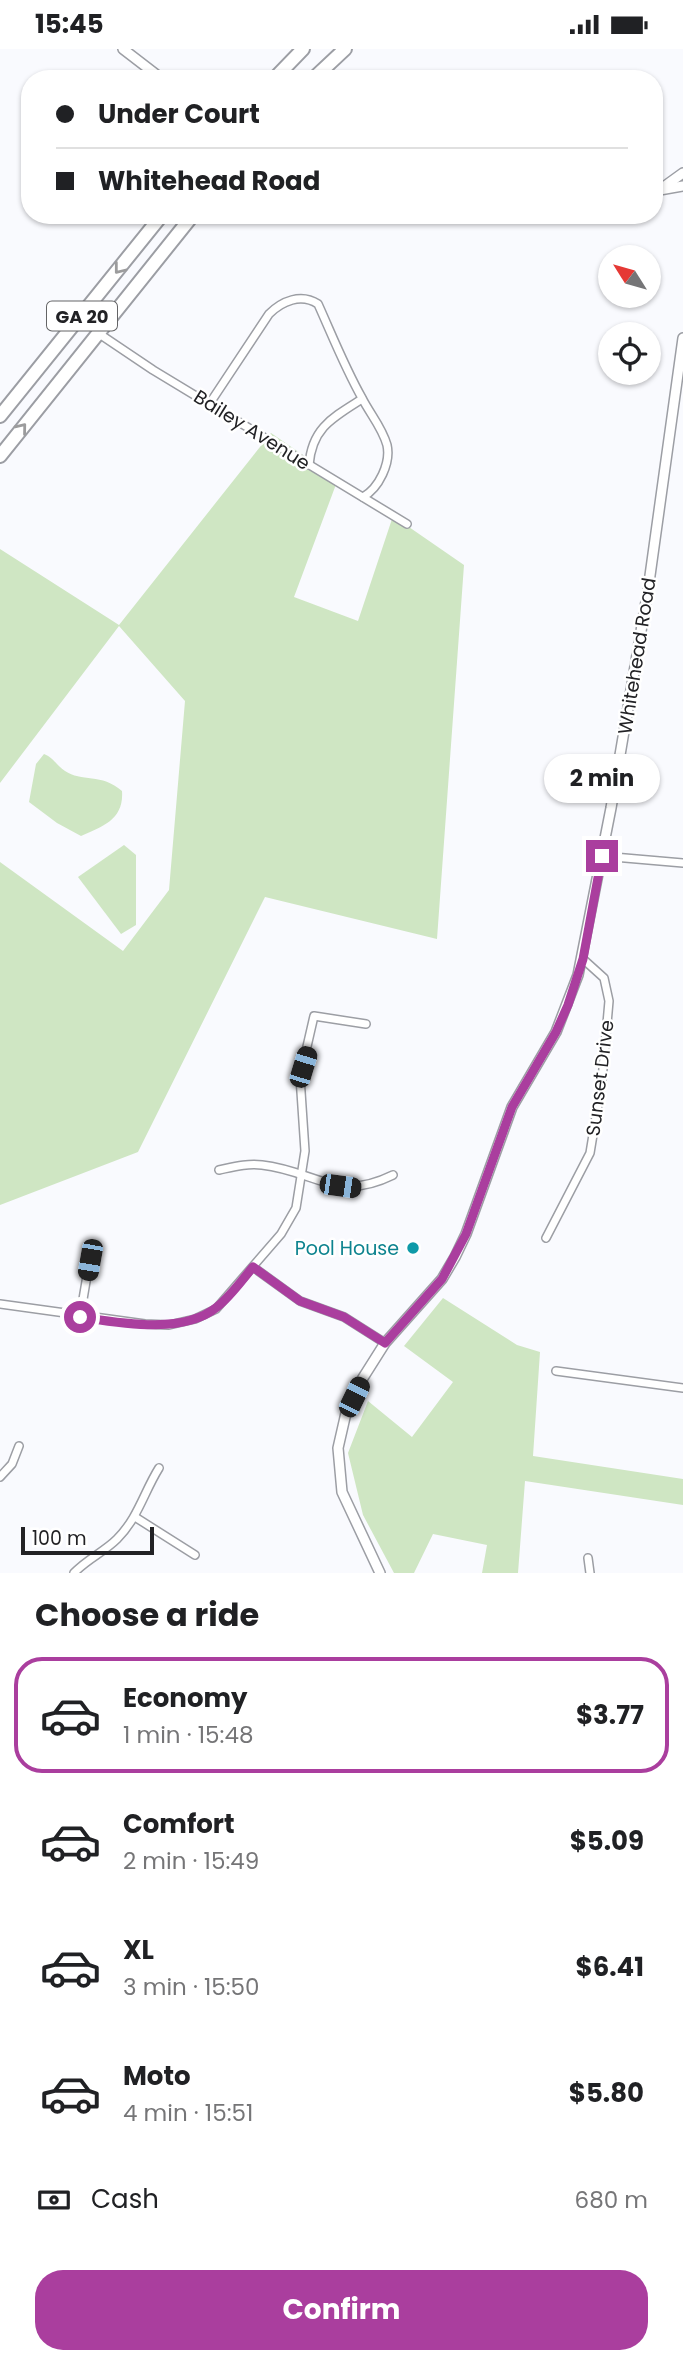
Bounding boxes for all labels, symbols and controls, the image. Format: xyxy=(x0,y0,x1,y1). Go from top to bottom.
text: 15:45 xyxy=(35,6,104,42)
text: Under Court xyxy=(98,96,260,132)
text: Whitehead Road xyxy=(98,163,320,199)
north arrow xyxy=(598,245,662,308)
map controls xyxy=(598,245,661,385)
one-way arrow xyxy=(115,261,128,274)
road number: GA 20 xyxy=(47,302,117,331)
button: locate xyxy=(598,322,661,385)
street label: Bailey Avenue xyxy=(189,383,315,477)
one-way arrow xyxy=(14,423,27,436)
street label: Whitehead Road xyxy=(611,576,663,736)
callout: 2 min xyxy=(544,755,660,803)
text: 2 min xyxy=(570,762,634,794)
route end xyxy=(586,840,618,872)
street label: Sunset Drive xyxy=(579,1018,621,1138)
car xyxy=(287,1044,320,1090)
car xyxy=(318,1173,363,1199)
place label: Pool House xyxy=(295,1235,399,1262)
car xyxy=(77,1237,104,1283)
marker: Pool House xyxy=(405,1240,421,1256)
route start xyxy=(64,1301,96,1333)
car xyxy=(336,1374,373,1420)
scale bar xyxy=(21,1524,154,1556)
text: 100 m xyxy=(32,1525,87,1552)
text: Choose a ride xyxy=(35,1592,259,1637)
text: Economy xyxy=(123,1680,247,1716)
icon: car xyxy=(39,1684,102,1747)
text: $3.77 xyxy=(576,1697,644,1733)
text: 1 min · 15:48 xyxy=(123,1719,253,1751)
text: Comfort xyxy=(123,1806,235,1842)
icon: car xyxy=(39,1810,102,1873)
text: $5.09 xyxy=(570,1823,644,1859)
text: 2 min · 15:49 xyxy=(123,1845,259,1877)
text: XL xyxy=(123,1932,154,1968)
icon: car xyxy=(39,1936,102,1999)
text: $6.41 xyxy=(576,1949,644,1985)
text: 3 min · 15:50 xyxy=(123,1971,260,2003)
text: Moto xyxy=(123,2058,191,2094)
icon: car xyxy=(39,2062,102,2125)
text: $5.80 xyxy=(569,2075,644,2111)
text: 4 min · 15:51 xyxy=(123,2097,253,2129)
icon: cash xyxy=(35,2181,73,2219)
text: Cash xyxy=(91,2181,159,2217)
text: 680 m xyxy=(575,2184,648,2216)
button: Confirm xyxy=(35,2270,648,2350)

